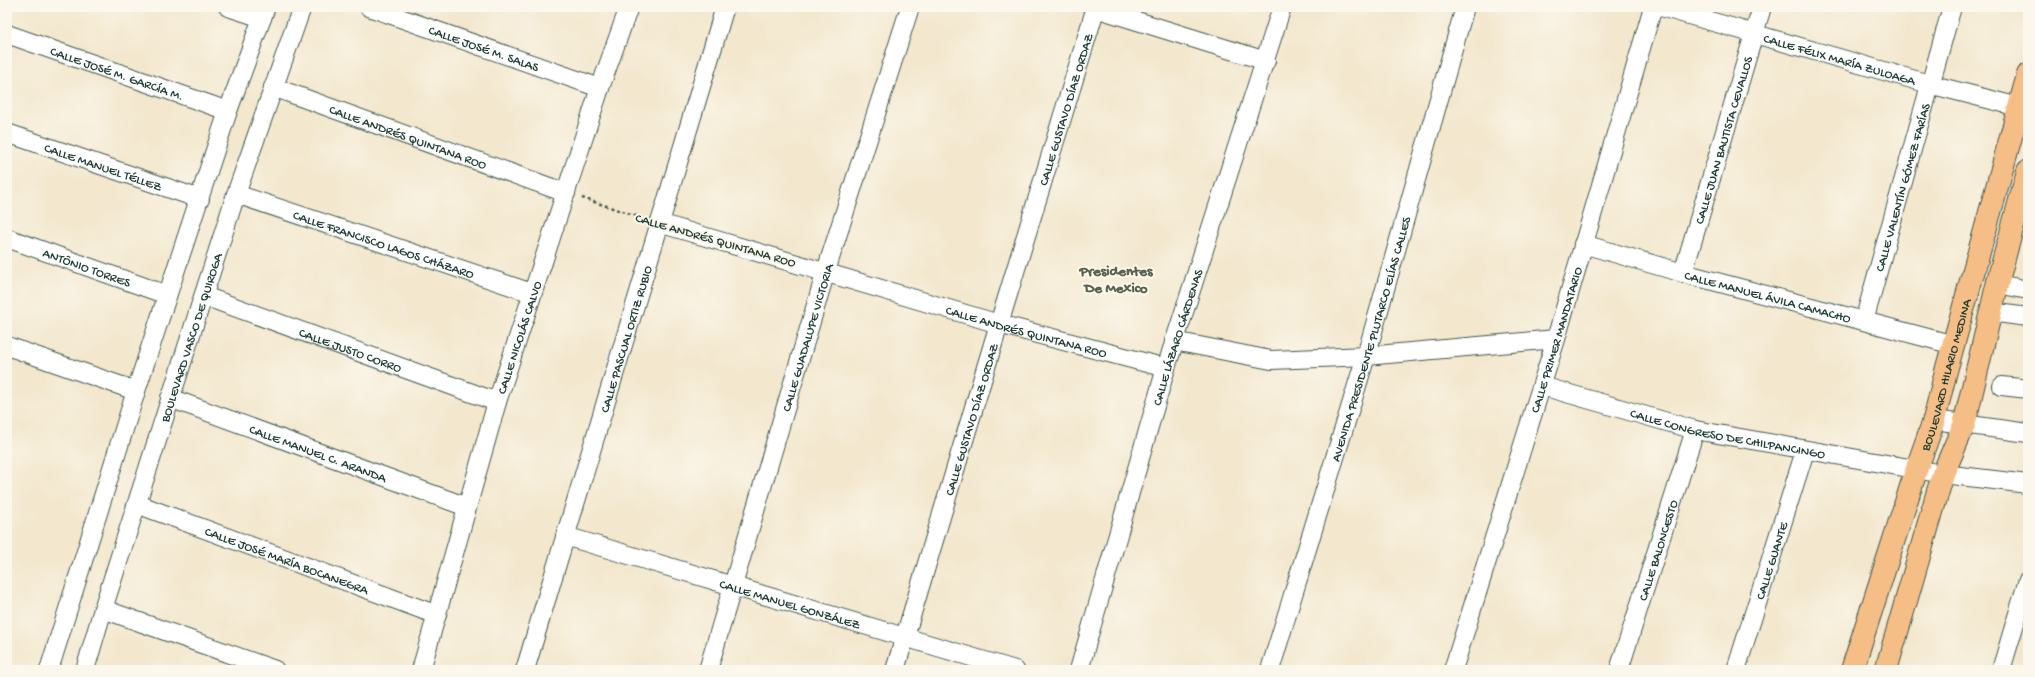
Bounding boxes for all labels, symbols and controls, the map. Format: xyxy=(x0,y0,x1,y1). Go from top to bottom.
street label: CALLE JOSÉ M. SALAS xyxy=(426,23,541,76)
street label: CALLE GUSTAVO DÍAZ ORDAZ xyxy=(1037,32,1098,188)
street label: CALLE FÉLIX MARÍA ZULOAGA xyxy=(1761,32,1918,90)
street label: CALLE JOSÉ M. GARCÍA M. xyxy=(48,45,185,105)
street label: CALLE JUAN BAUTISTA CEVALLOS xyxy=(1693,54,1757,226)
street label: CALLE VALENTÍN GÓMEZ FARÍAS xyxy=(1873,101,1935,274)
street label: CALLE ANDRÉS QUINTANA ROO xyxy=(327,103,489,174)
street label: CALLE MANUEL TÉLLEZ xyxy=(42,141,164,196)
street label: CALLE FRANCISCO LAGOS CHÁZARO xyxy=(291,209,476,283)
street label: CALLE ANDRÉS QUINTANA ROO xyxy=(633,210,798,272)
street label: AVENIDA PRESIDENTE PLUTARCO ELÍAS CALLES xyxy=(1329,214,1415,464)
street label: ANTÔNIO TORRES xyxy=(40,246,133,292)
street label: BOULEVARD VASCO DE QUIROGA xyxy=(158,250,227,425)
street label: CALLE GUADALUPE VICTORIA xyxy=(780,261,838,414)
district label: Presidentes De Mexico xyxy=(1078,263,1154,298)
street label: CALLE PASCUAL ORTIZ RUBIO xyxy=(598,264,657,415)
street label: CALLE PRIMER MANDATARIO xyxy=(1529,265,1587,415)
street label: CALLE LÁZARO CÁRDENAS xyxy=(1151,267,1208,408)
street label: CALLE MANUEL ÁVILA CAMACHO xyxy=(1683,269,1852,327)
street label: CALLE NICOLÁS CALVO xyxy=(495,279,546,396)
street label: BOULEVARD HILARIO MEDINA xyxy=(1918,296,1976,454)
street label: CALLE ANDRÉS QUINTANA ROO xyxy=(944,304,1108,362)
street label: CALLE JUSTO CORRO xyxy=(296,326,403,377)
street label: CALLE GUSTAVO DÍAZ ORDAZ xyxy=(943,341,1003,498)
street label: CALLE CONGRESO DE CHILPANCINGO xyxy=(1628,407,1826,463)
street label: CALLE MANUEL C. ARANDA xyxy=(247,423,389,487)
street label: CALLE BALONCESTO xyxy=(1636,498,1682,603)
street label: CALLE GUANTE xyxy=(1754,520,1792,602)
street label: CALLE JOSÉ MARÍA BOCANEGRA xyxy=(202,525,371,599)
street label: CALLE MANUEL GONZÁLEZ xyxy=(717,577,862,634)

